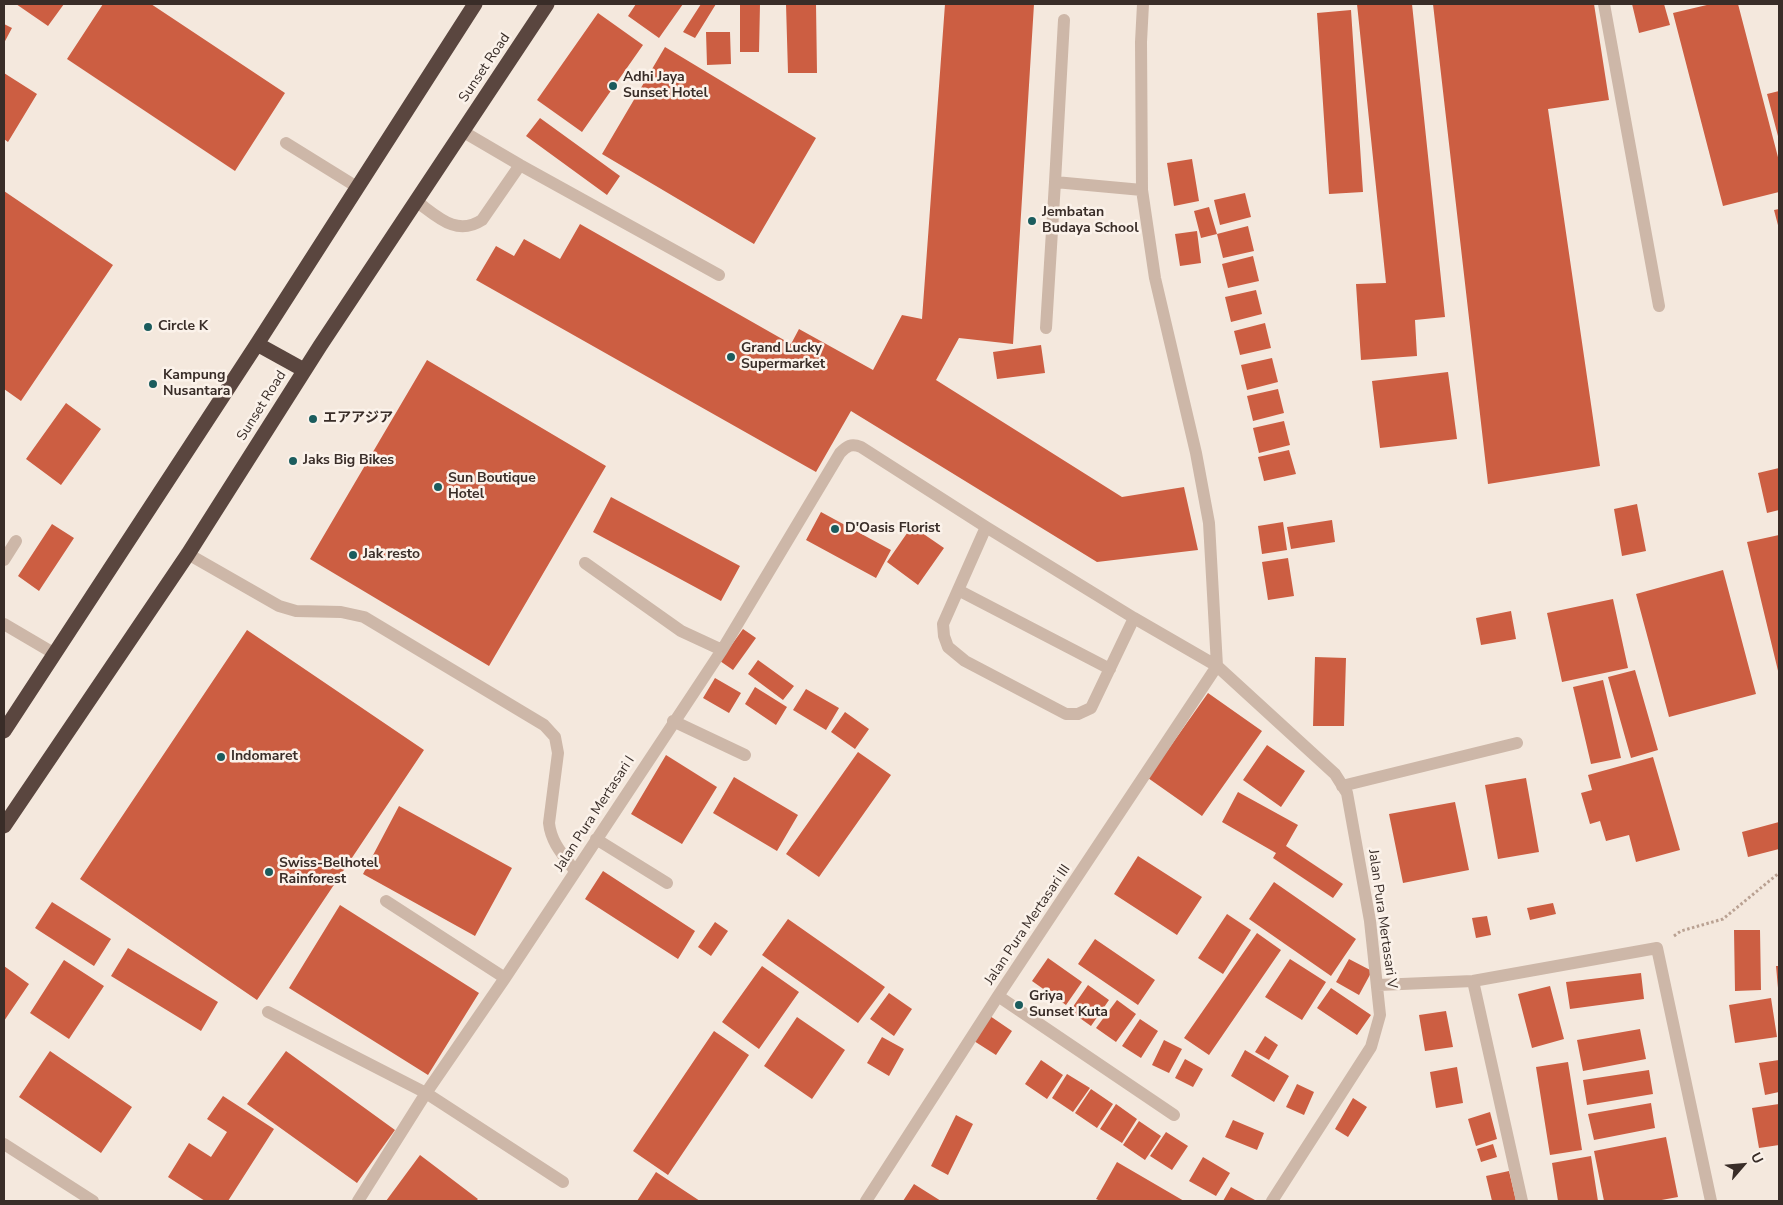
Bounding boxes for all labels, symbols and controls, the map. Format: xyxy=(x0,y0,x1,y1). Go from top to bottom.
street label: Sunset Road xyxy=(456,30,514,106)
place label: Adhi Jaya Sunset Hotel xyxy=(623,70,708,102)
marker: Adhi Jaya Sunset Hotel xyxy=(607,80,619,92)
place label: Jembatan Budaya School xyxy=(1042,205,1139,238)
marker: Jembatan Budaya School xyxy=(1026,215,1038,227)
place label: Circle K xyxy=(158,319,208,335)
marker: Circle K xyxy=(142,321,154,333)
place label: Grand Lucky Supermarket xyxy=(741,341,825,374)
marker: Grand Lucky Supermarket xyxy=(725,351,737,363)
place label: Kampung Nusantara xyxy=(163,368,230,401)
street label: Sunset Road xyxy=(234,368,290,444)
marker: Kampung Nusantara xyxy=(147,378,159,390)
place label: エアアジア xyxy=(323,411,393,427)
marker: エアアジア xyxy=(307,413,319,425)
place label: Jaks Big Bikes xyxy=(303,453,394,469)
marker: Jaks Big Bikes xyxy=(287,455,299,467)
place label: Sun Boutique Hotel xyxy=(448,471,536,504)
marker: Sun Boutique Hotel xyxy=(432,481,444,493)
place label: D'Oasis Florist xyxy=(845,521,940,537)
marker: D'Oasis Florist xyxy=(829,523,841,535)
place label: Jak resto xyxy=(363,547,420,563)
marker: Jak resto xyxy=(347,549,359,561)
place label: Indomaret xyxy=(231,749,298,765)
marker: Indomaret xyxy=(215,751,227,763)
street label: Jalan Pura Mertasari I xyxy=(551,753,639,875)
street label: Jalan Pura Mertasari V xyxy=(1364,848,1400,990)
place label: Swiss-Belhotel Rainforest xyxy=(279,856,378,889)
street label: Jalan Pura Mertasari III xyxy=(981,862,1075,988)
marker: Swiss-Belhotel Rainforest xyxy=(263,866,275,878)
place label: Griya Sunset Kuta xyxy=(1029,989,1108,1022)
marker: Griya Sunset Kuta xyxy=(1013,999,1025,1011)
north arrow xyxy=(1718,1140,1768,1190)
text: U xyxy=(1746,1149,1768,1167)

